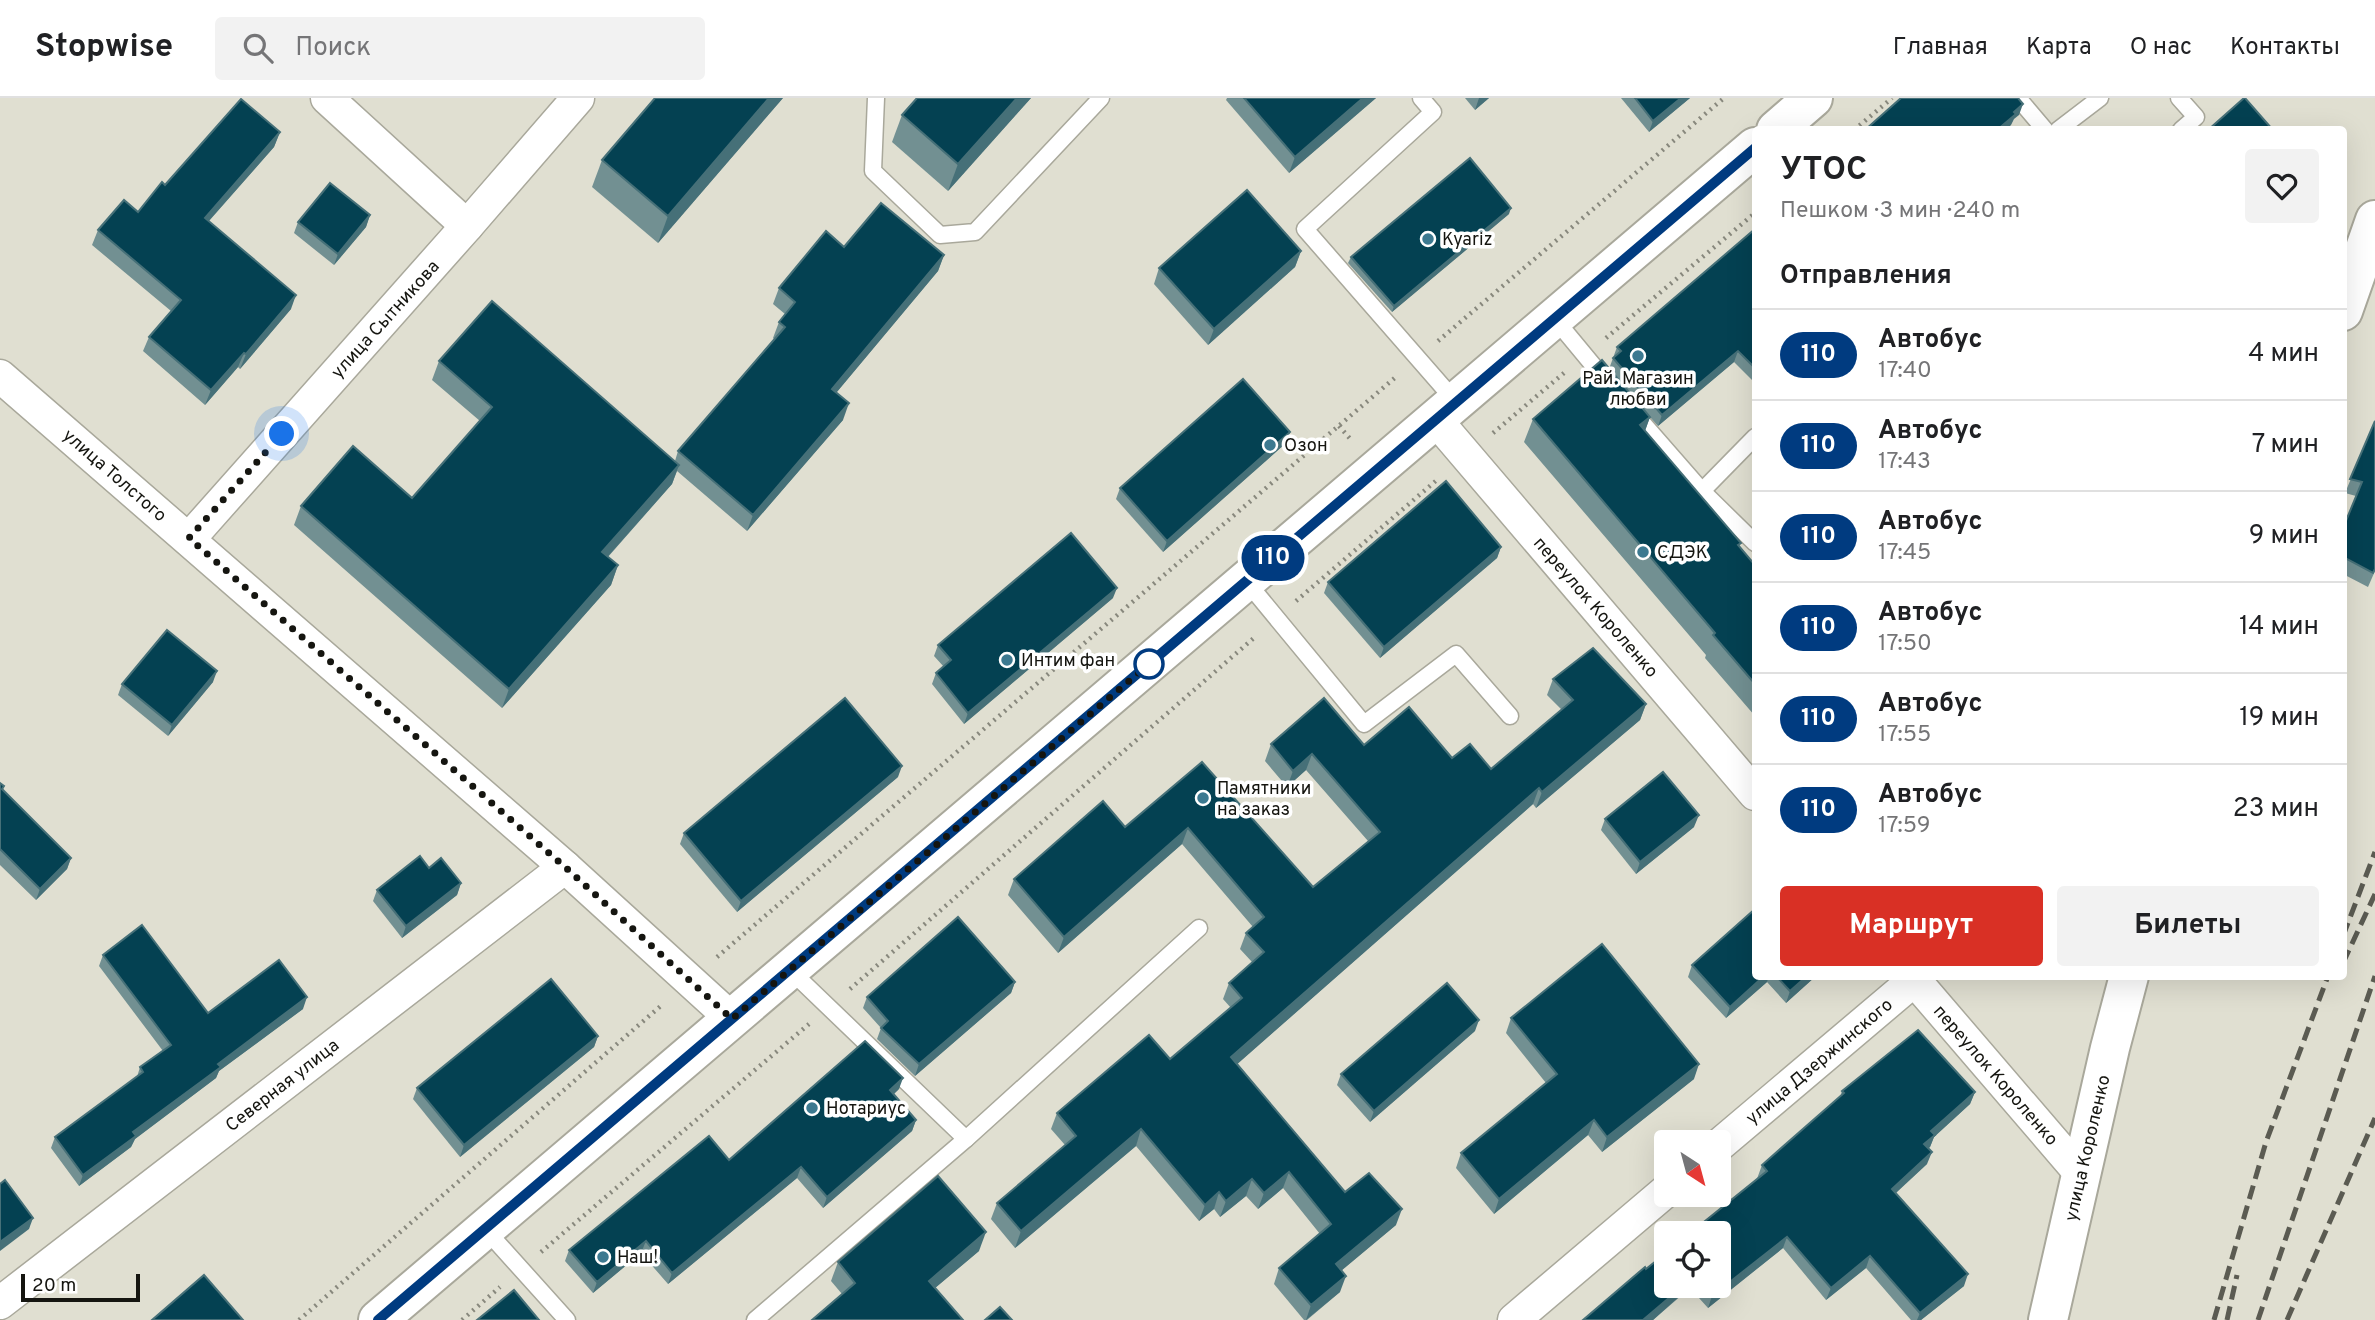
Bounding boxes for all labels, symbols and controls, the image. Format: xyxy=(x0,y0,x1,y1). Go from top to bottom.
search box xyxy=(215,17,705,80)
text: Stopwise xyxy=(35,27,173,69)
icon: search xyxy=(239,29,277,67)
text: Поиск xyxy=(295,32,371,65)
text: Главная xyxy=(1893,33,1988,63)
text: Карта xyxy=(2026,33,2092,63)
text: О нас xyxy=(2130,33,2192,63)
text: Контакты xyxy=(2230,33,2340,63)
button: heart xyxy=(2245,149,2319,223)
text: УТОС xyxy=(1780,150,1867,192)
text: Пешком · 3 мин · 240 m xyxy=(1780,197,2020,226)
place label: Kyariz xyxy=(1442,229,1493,252)
marker: Kyariz xyxy=(1420,231,1436,247)
street label: улица Сытникова xyxy=(327,256,445,384)
text: Отправления xyxy=(1780,260,1952,293)
text: Автобус xyxy=(1878,324,1983,357)
text: 4 мин xyxy=(2248,338,2319,371)
text: 110 xyxy=(1801,340,1836,370)
marker: Рай. Магазин любви xyxy=(1630,348,1646,364)
text: 17:40 xyxy=(1878,357,1932,386)
place label: Рай. Магазин любви xyxy=(1582,368,1694,412)
text: Автобус xyxy=(1878,415,1983,448)
your location xyxy=(264,416,299,451)
street label: улица Толстого xyxy=(57,425,171,528)
text: 7 мин xyxy=(2252,429,2319,462)
text: 110 xyxy=(1801,431,1836,461)
place label: Озон xyxy=(1284,435,1328,458)
marker: Озон xyxy=(1262,437,1278,453)
text: 17:43 xyxy=(1878,448,1931,477)
text: Автобус xyxy=(1878,506,1983,539)
text: 9 мин xyxy=(2249,520,2319,553)
text: 110 xyxy=(1801,522,1836,552)
street label: переулок Короленко xyxy=(1527,533,1662,683)
line badge: 110 xyxy=(1233,535,1313,581)
text: 17:45 xyxy=(1878,539,1931,568)
place label: СДЭК xyxy=(1657,542,1708,565)
text: 110 xyxy=(1256,543,1290,573)
marker: СДЭК xyxy=(1635,544,1651,560)
text: Автобус xyxy=(1878,597,1983,630)
text: 14 мин xyxy=(2239,611,2319,644)
text: 110 xyxy=(1801,613,1836,643)
text: 17:50 xyxy=(1878,630,1932,659)
unlabelled marker xyxy=(1134,649,1164,679)
place label: Интим фан xyxy=(1021,650,1115,673)
marker: Интим фан xyxy=(999,652,1015,668)
text: Автобус xyxy=(1878,688,1983,721)
text: 19 мин xyxy=(2239,702,2319,735)
text: 110 xyxy=(1801,704,1836,734)
text: 17:55 xyxy=(1878,721,1931,750)
place label: Памятники на заказ xyxy=(1217,778,1311,822)
text: Автобус xyxy=(1878,779,1983,812)
marker: Памятники на заказ xyxy=(1195,790,1211,806)
text: 23 мин xyxy=(2233,793,2319,826)
text: 110 xyxy=(1801,795,1836,825)
text: 17:59 xyxy=(1878,812,1931,841)
button: Маршрут xyxy=(1780,886,2043,966)
button: Билеты xyxy=(2057,886,2319,966)
street label: улица Дзержинского xyxy=(1742,994,1898,1130)
street label: переулок Короленко xyxy=(1927,1001,2062,1151)
street label: Северная улица xyxy=(221,1035,344,1138)
street label: улица Короленко xyxy=(2060,1073,2117,1224)
place label: Нотариус xyxy=(826,1098,906,1121)
marker: Нотариус xyxy=(804,1100,820,1116)
north arrow xyxy=(1654,1130,1731,1208)
map controls xyxy=(1654,1130,1731,1298)
button: locate xyxy=(1654,1221,1731,1298)
place label: Наш! xyxy=(617,1247,658,1270)
marker: Наш! xyxy=(595,1249,611,1265)
scale bar xyxy=(21,1271,140,1303)
text: 20 m xyxy=(32,1274,76,1298)

